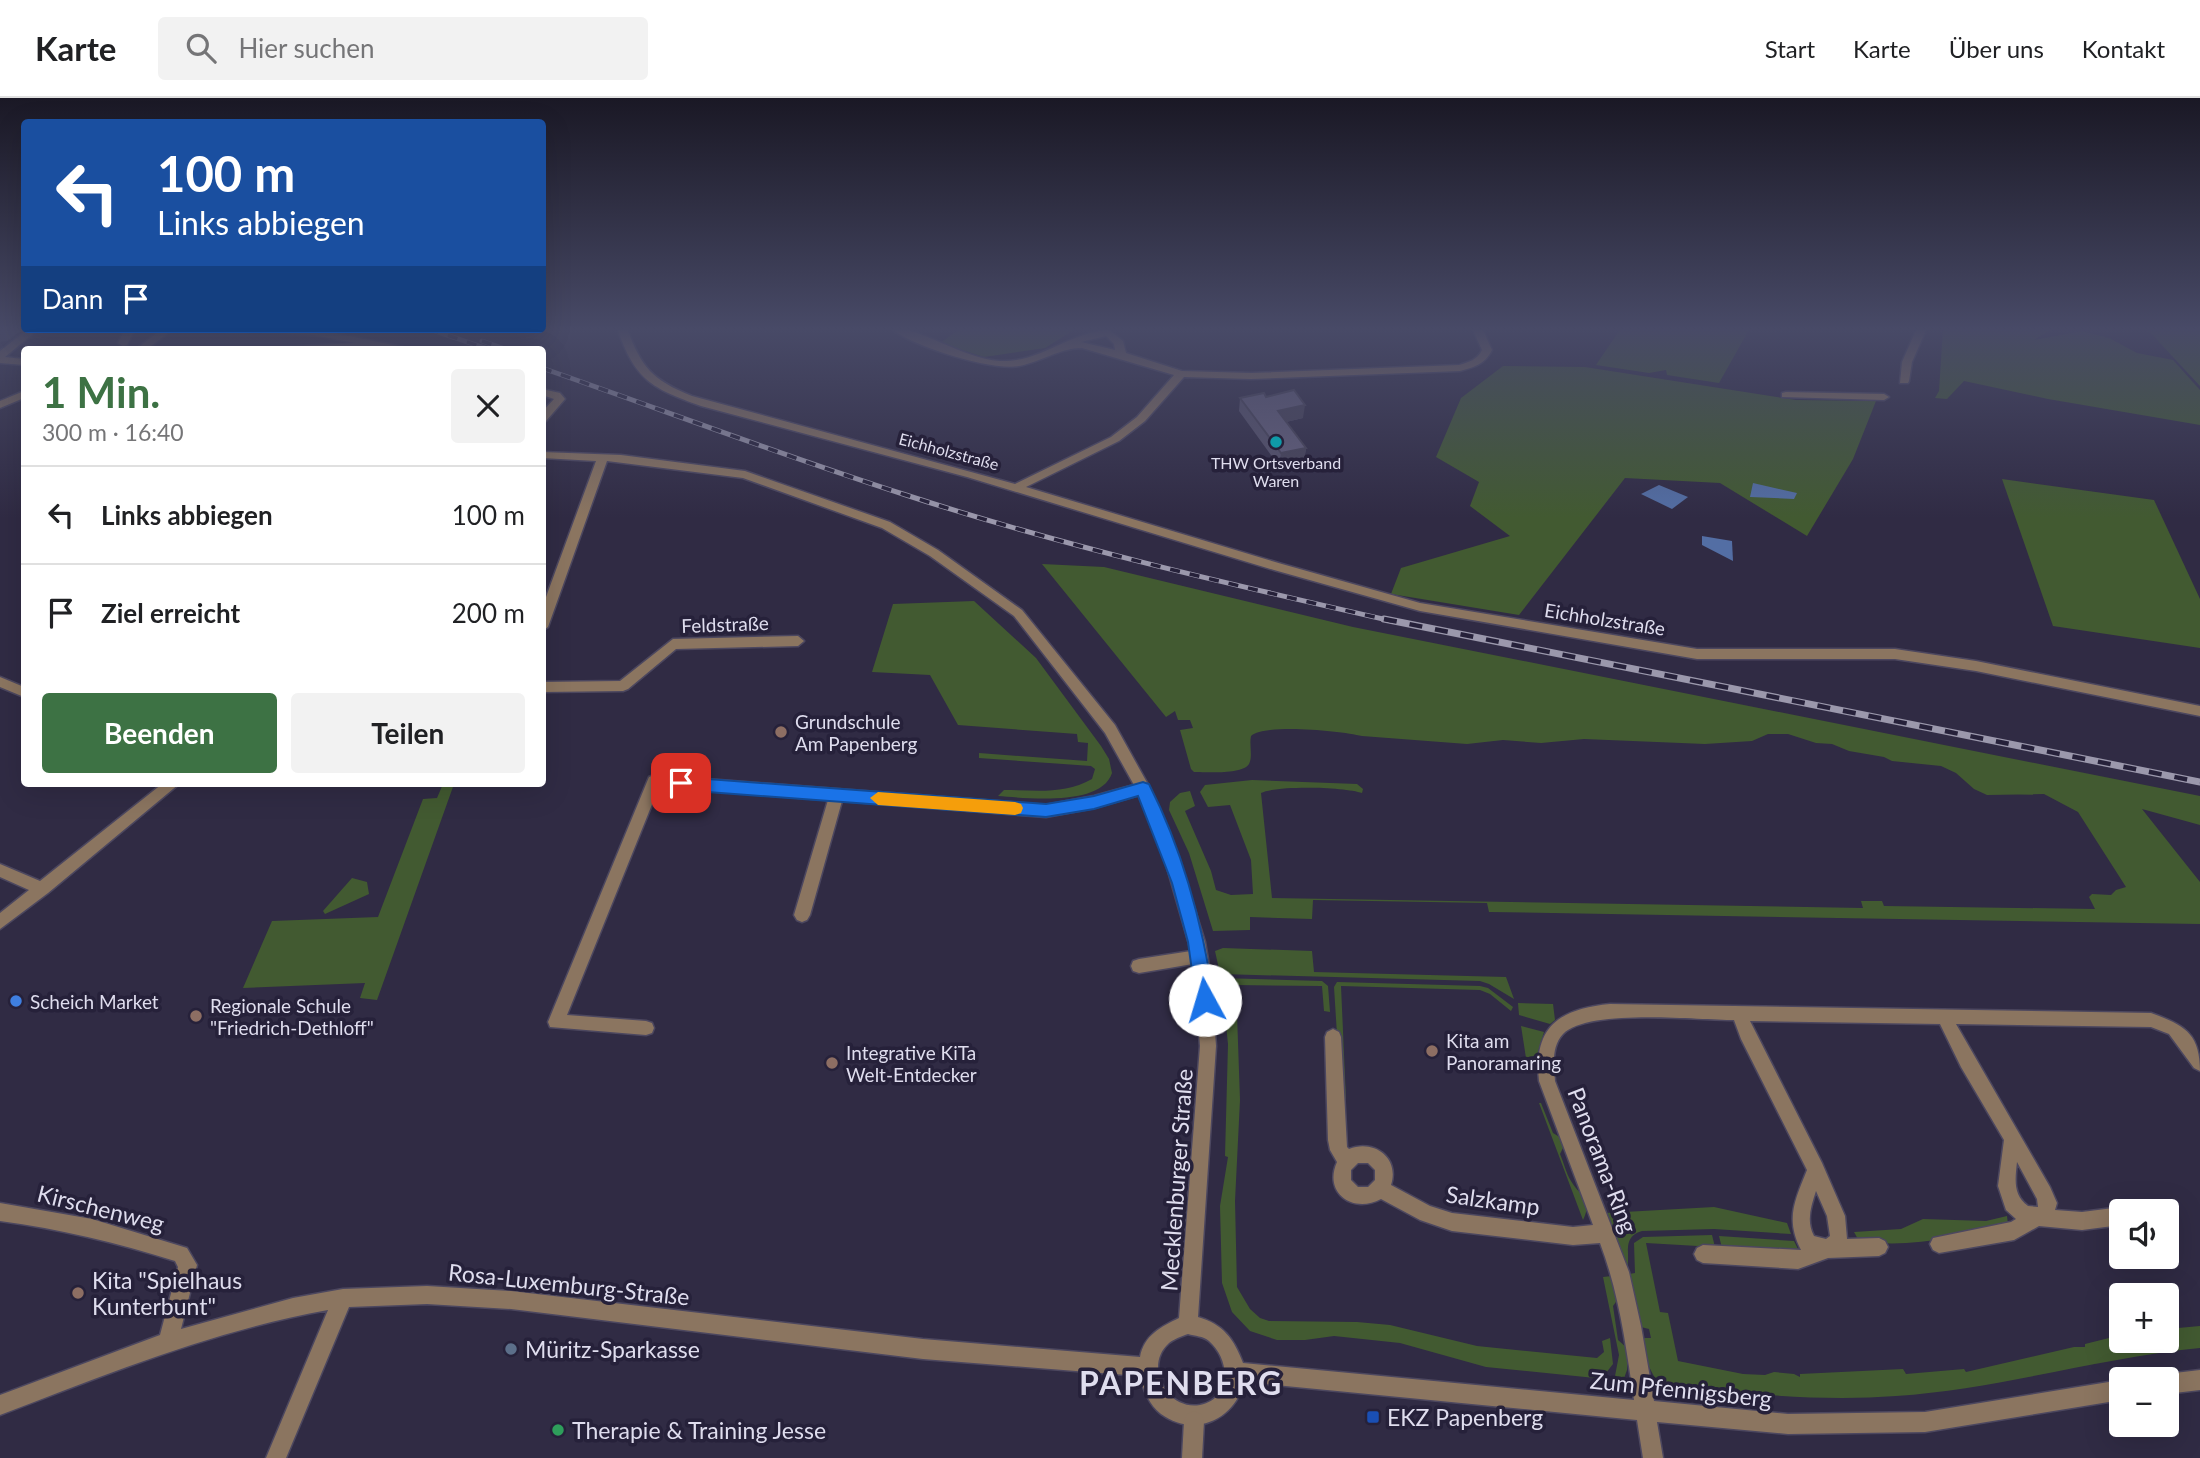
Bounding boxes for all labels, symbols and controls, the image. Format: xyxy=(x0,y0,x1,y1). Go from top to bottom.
search box xyxy=(158,17,648,80)
text: Karte xyxy=(35,28,116,68)
icon: search xyxy=(182,29,220,67)
text: Hier suchen xyxy=(238,32,375,64)
text: Start xyxy=(1765,34,1815,63)
text: Karte xyxy=(1853,34,1911,63)
text: Über uns xyxy=(1949,34,2044,63)
text: Kontakt xyxy=(2082,34,2165,63)
text: 100 m xyxy=(157,144,295,202)
icon: left xyxy=(42,147,133,238)
text: Links abbiegen xyxy=(157,203,365,242)
icon: arrive xyxy=(117,280,155,318)
text: Dann xyxy=(42,283,103,315)
text: 1 Min. xyxy=(42,367,160,417)
button: close xyxy=(451,369,525,443)
text: 300 m · 16:40 xyxy=(42,418,184,446)
street label: Eichholzstraße xyxy=(897,429,1001,473)
marker: THW Ortsverband Waren xyxy=(1268,434,1284,450)
place label: THW Ortsverband Waren xyxy=(1211,453,1341,490)
icon: left xyxy=(42,496,80,534)
text: Links abbiegen xyxy=(101,499,273,531)
text: 100 m xyxy=(452,499,525,531)
icon: arrive xyxy=(42,594,80,632)
text: Ziel erreicht xyxy=(101,597,240,629)
text: 200 m xyxy=(452,597,525,629)
street label: Eichholzstraße xyxy=(1543,598,1667,640)
street label: Feldstraße xyxy=(681,611,769,637)
button: Beenden xyxy=(42,693,277,773)
button: Teilen xyxy=(291,693,525,773)
place label: Grundschule Am Papenberg xyxy=(795,710,918,755)
marker: Grundschule Am Papenberg xyxy=(773,724,789,740)
pin xyxy=(651,753,711,813)
icon: arrive xyxy=(662,764,700,802)
position arrow xyxy=(1168,963,1242,1037)
place label: Scheich Market xyxy=(30,990,159,1013)
marker: Scheich Market xyxy=(8,993,24,1009)
place label: Regionale Schule "Friedrich-Dethloff" xyxy=(210,994,374,1039)
marker: Regionale Schule "Friedrich-Dethloff" xyxy=(188,1008,204,1024)
place label: Kita am Panoramaring xyxy=(1446,1029,1561,1074)
place label: Integrative KiTa Welt-Entdecker xyxy=(846,1041,977,1086)
marker: Kita am Panoramaring xyxy=(1424,1043,1440,1059)
marker: Integrative KiTa Welt-Entdecker xyxy=(824,1055,840,1071)
street label: Mecklenburger Straße xyxy=(1154,1068,1198,1292)
street label: Panorama-Ring xyxy=(1562,1083,1644,1237)
street label: Kirschenweg xyxy=(35,1179,167,1237)
street label: Salzkamp xyxy=(1444,1180,1542,1220)
map controls xyxy=(2109,1199,2179,1437)
button: sound xyxy=(2109,1199,2179,1269)
street label: Rosa-Luxemburg-Straße xyxy=(447,1257,691,1311)
place label: Kita "Spielhaus Kunterbunt" xyxy=(92,1266,242,1320)
button: + xyxy=(2109,1283,2179,1353)
marker: Kita "Spielhaus Kunterbunt" xyxy=(70,1285,86,1301)
place label: Müritz-Sparkasse xyxy=(525,1335,700,1363)
marker: Müritz-Sparkasse xyxy=(503,1341,519,1357)
district label: PAPENBERG xyxy=(1079,1363,1283,1402)
street label: Zum Pfennigsberg xyxy=(1589,1366,1773,1412)
button: − xyxy=(2109,1367,2179,1437)
place label: EKZ Papenberg xyxy=(1387,1403,1543,1431)
marker: EKZ Papenberg xyxy=(1365,1409,1381,1425)
place label: Therapie & Training Jesse xyxy=(572,1416,826,1444)
marker: Therapie & Training Jesse xyxy=(550,1422,566,1438)

